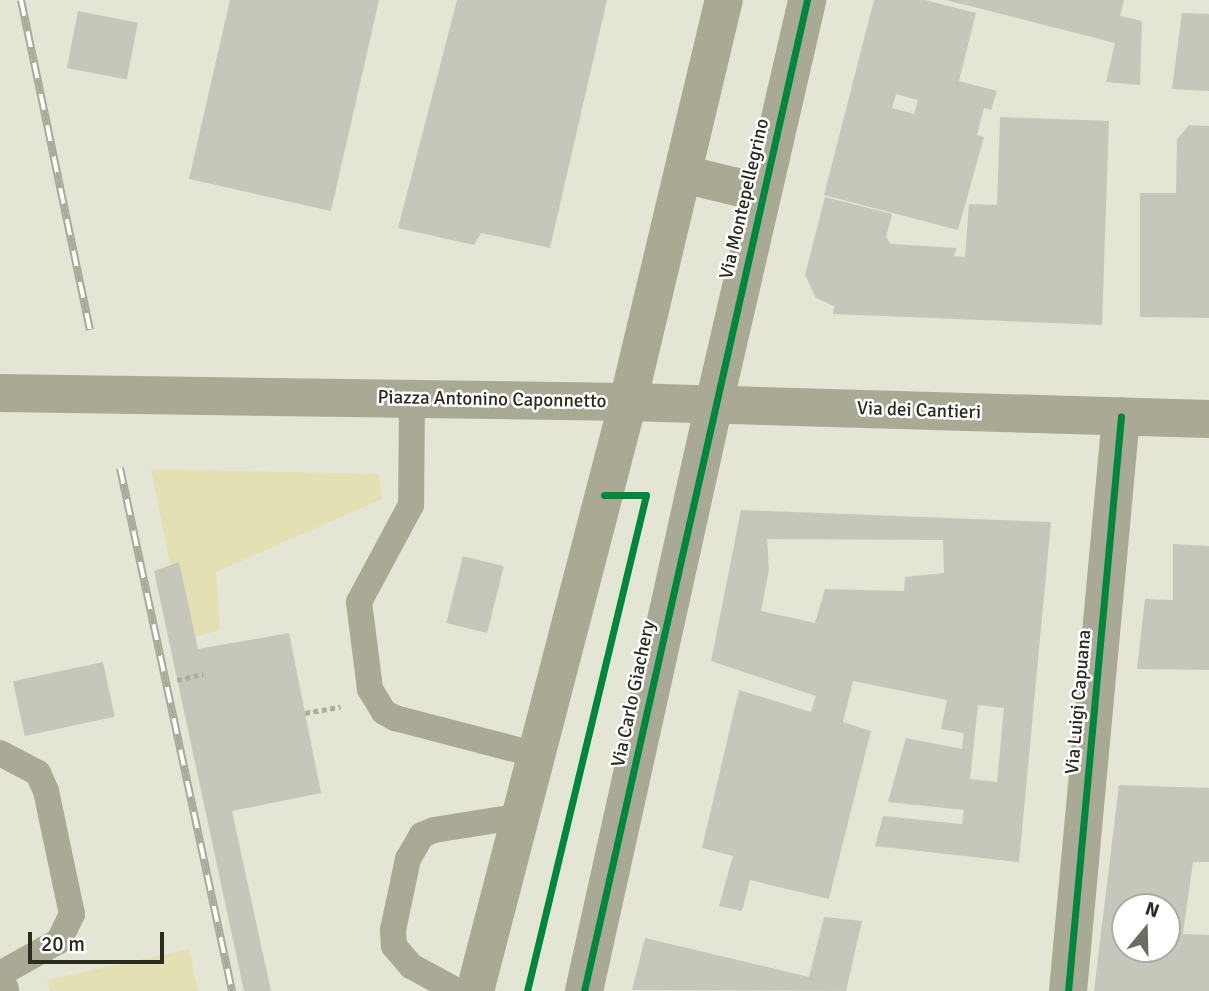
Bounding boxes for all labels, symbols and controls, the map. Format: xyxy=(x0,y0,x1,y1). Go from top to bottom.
street label: Via Montepellegrino xyxy=(715,117,775,281)
street label: Piazza Antonino Caponnetto xyxy=(377,387,607,413)
street label: Via dei Cantieri xyxy=(857,397,981,425)
street label: Via Carlo Giachery xyxy=(607,619,661,769)
street label: Via Luigi Capuana xyxy=(1061,629,1097,775)
north arrow xyxy=(1111,893,1181,963)
text: N xyxy=(1142,897,1162,924)
scale bar xyxy=(32,918,168,962)
text: 20 m xyxy=(41,931,85,957)

